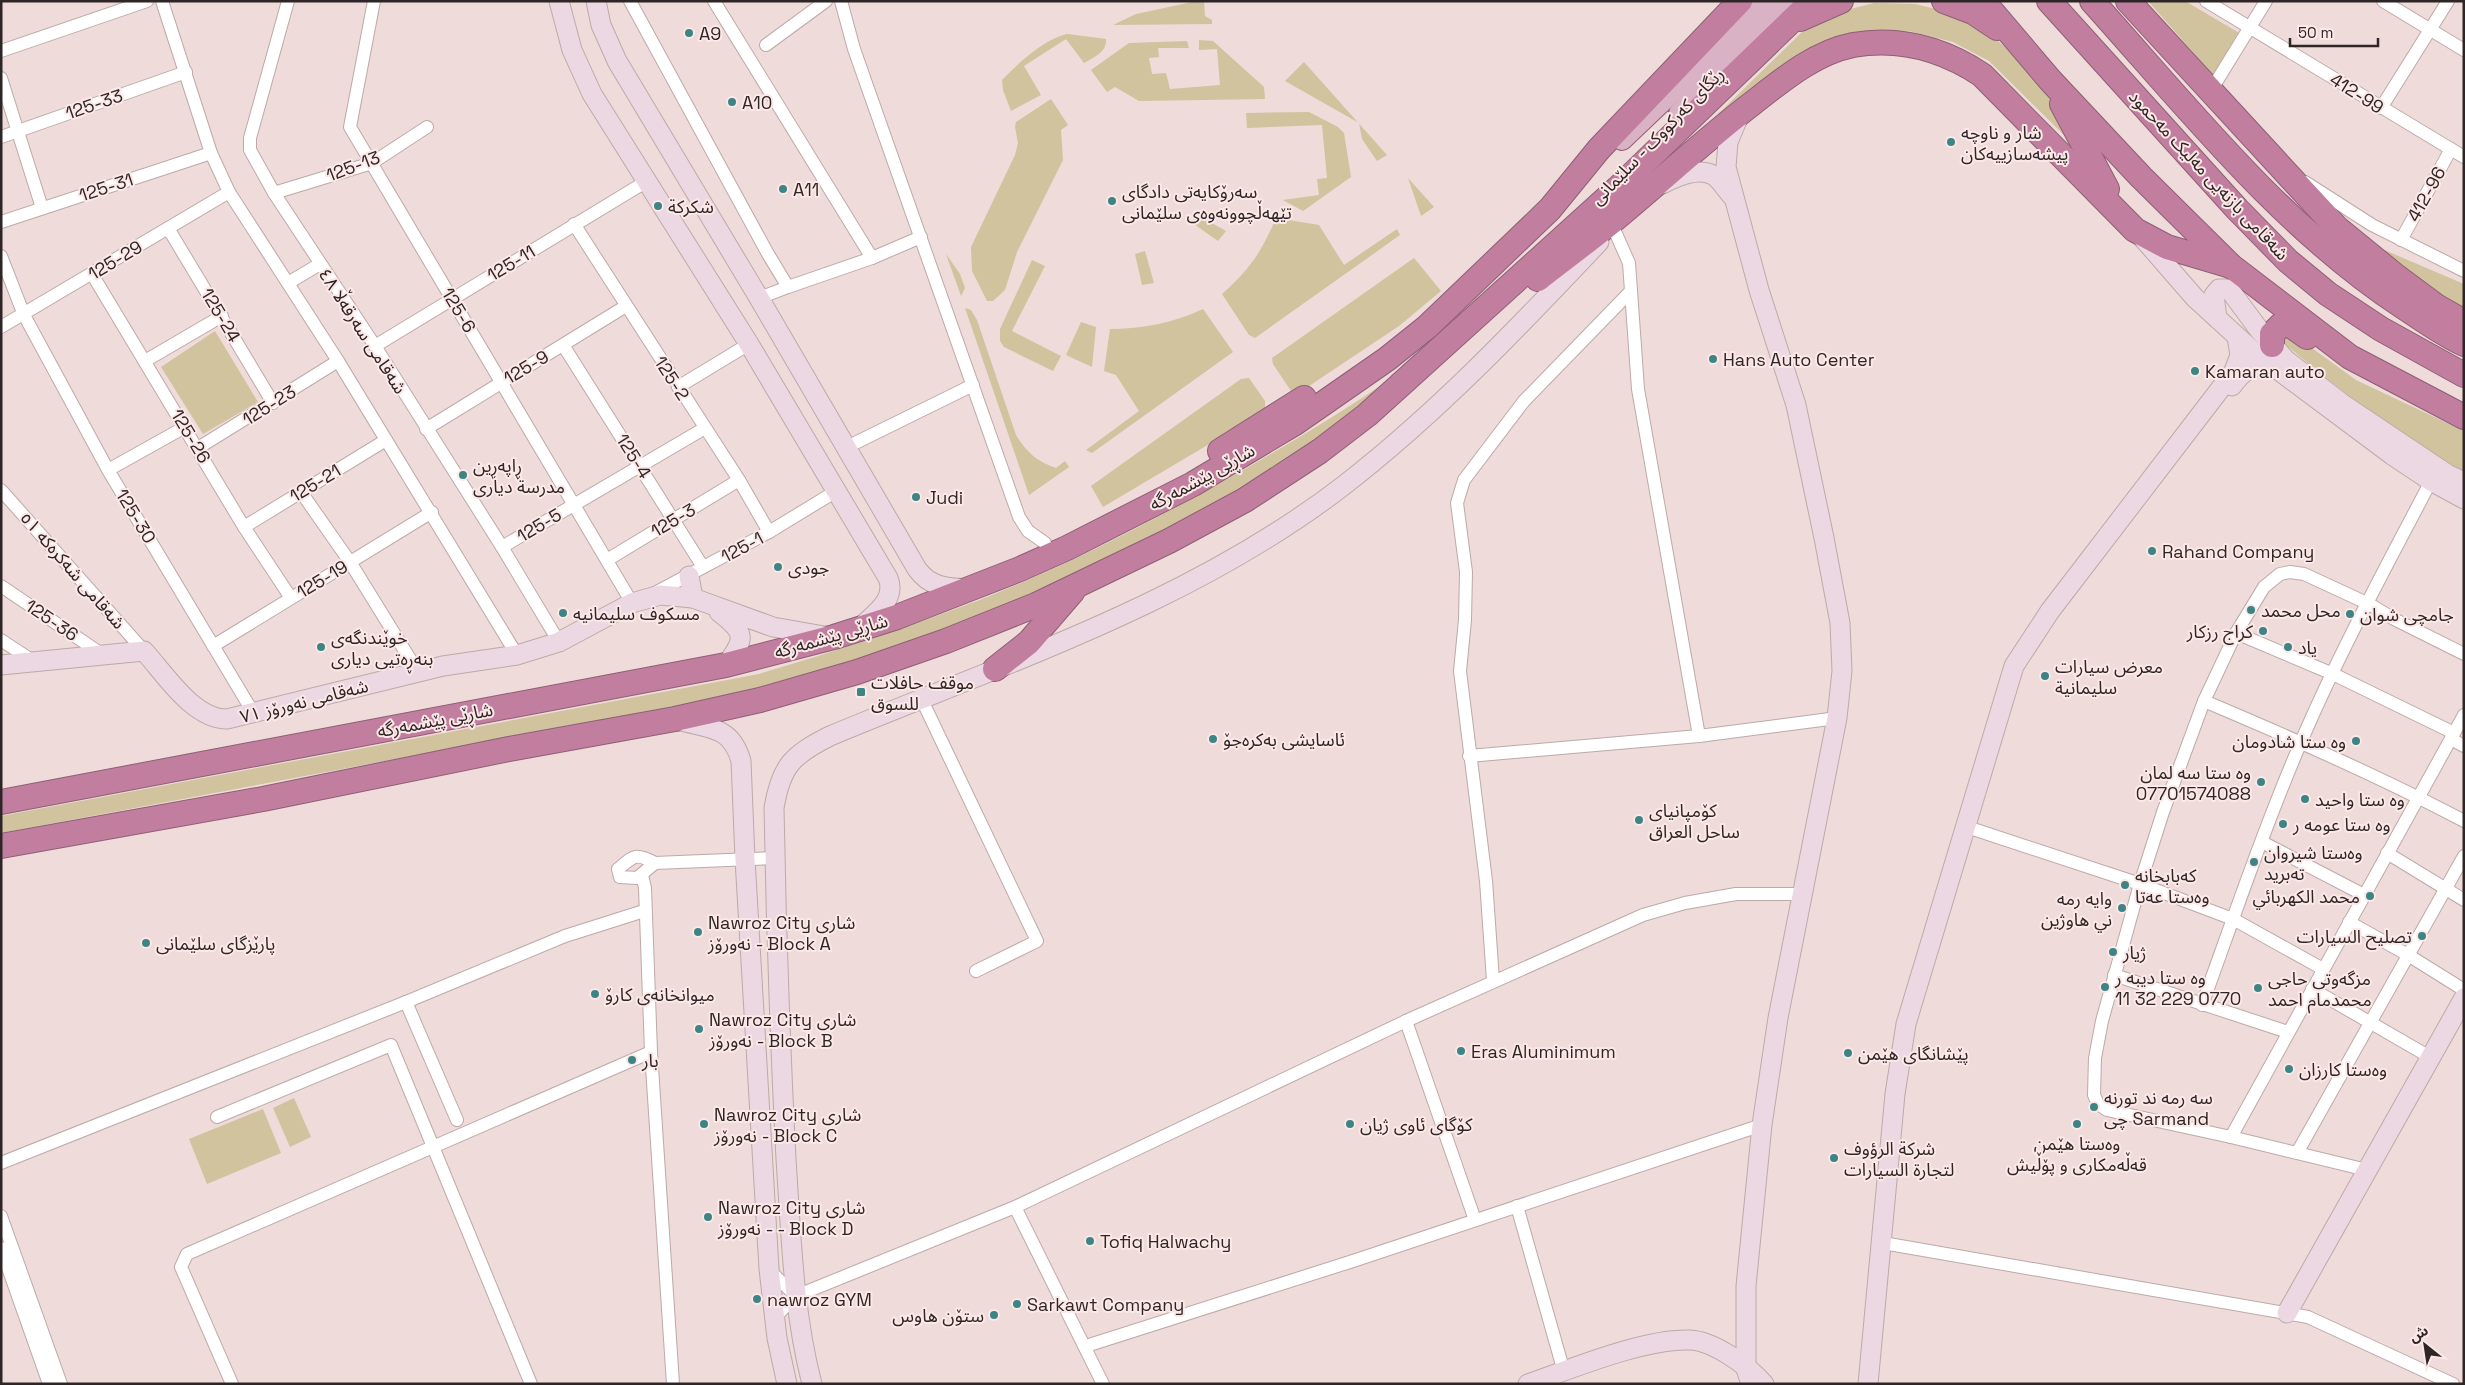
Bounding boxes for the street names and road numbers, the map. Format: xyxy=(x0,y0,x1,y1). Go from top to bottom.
street label: ڕێگای کەرکووک - سلێمانی xyxy=(1585,62,1731,212)
street label: 412-99 xyxy=(2326,68,2388,118)
street label: 125-33 xyxy=(62,84,126,124)
street label: شەقامی بازنەیی مەلیک مەحمود xyxy=(2124,85,2294,265)
street label: 125-13 xyxy=(323,145,383,187)
street label: 412-96 xyxy=(2402,162,2450,226)
street label: 125-31 xyxy=(76,167,136,207)
street label: 125-29 xyxy=(84,235,146,285)
street label: 125-11 xyxy=(483,240,539,286)
street label: شەقامی سەرقەڵا ٤٨ xyxy=(314,263,413,398)
street label: 125-6 xyxy=(437,283,481,337)
street label: 125-24 xyxy=(196,284,246,346)
street label: 125-9 xyxy=(499,345,553,389)
street label: 125-2 xyxy=(649,352,695,404)
street label: 125-23 xyxy=(238,380,300,430)
street label: 125-26 xyxy=(166,405,216,467)
street label: 125-4 xyxy=(611,429,657,483)
street label: شاڕێی پێشمەرگە xyxy=(1145,439,1261,519)
street label: 125-21 xyxy=(285,459,345,507)
street label: 125-30 xyxy=(111,484,161,548)
street label: 125-3 xyxy=(646,498,700,542)
street label: 125-5 xyxy=(512,503,566,547)
street label: شەقامی شەکرەکە ٥١ xyxy=(16,506,130,634)
street label: 125-1 xyxy=(717,526,767,568)
street label: 125-19 xyxy=(292,555,352,603)
street label: 125-36 xyxy=(21,594,83,646)
street label: شاڕێی پێشمەرگە xyxy=(771,609,892,667)
street label: شەقامی نەورۆز ٧١ xyxy=(237,674,371,728)
street label: شاڕێی پێشمەرگە xyxy=(375,698,495,746)

